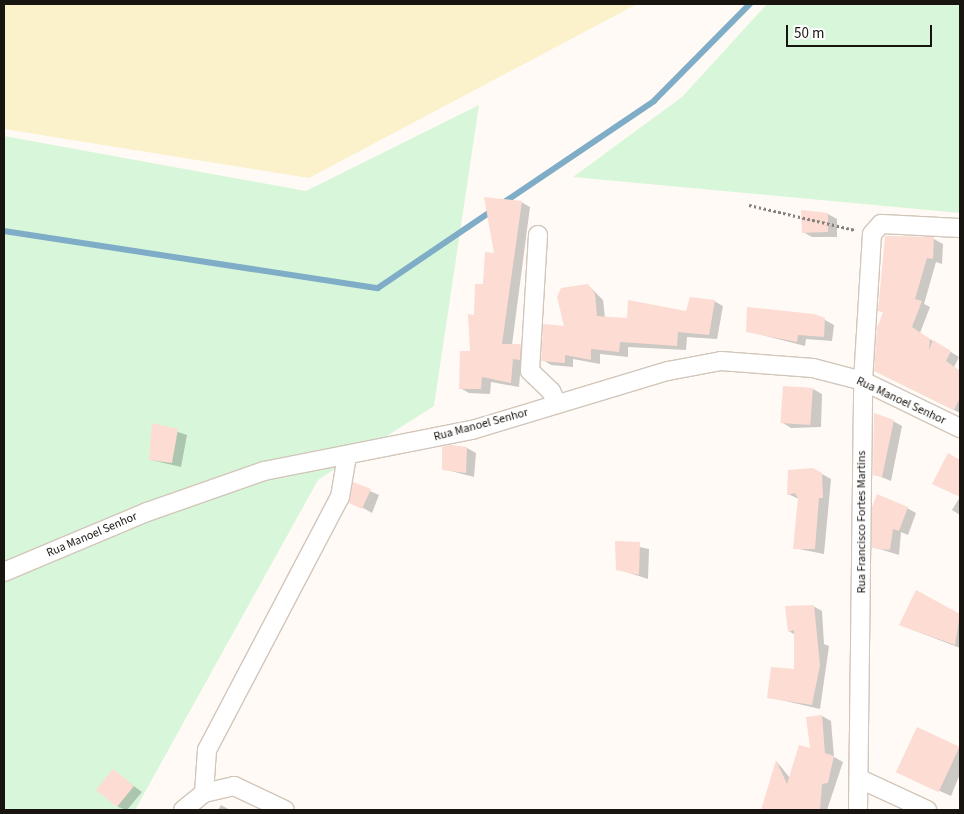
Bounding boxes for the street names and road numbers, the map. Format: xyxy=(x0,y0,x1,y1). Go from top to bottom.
street label: Rua Manoel Senhor xyxy=(854,374,948,428)
street label: Rua Manoel Senhor xyxy=(432,405,530,445)
street label: Rua Francisco Fortes Martins xyxy=(855,451,869,593)
street label: Rua Manoel Senhor xyxy=(44,509,140,561)

